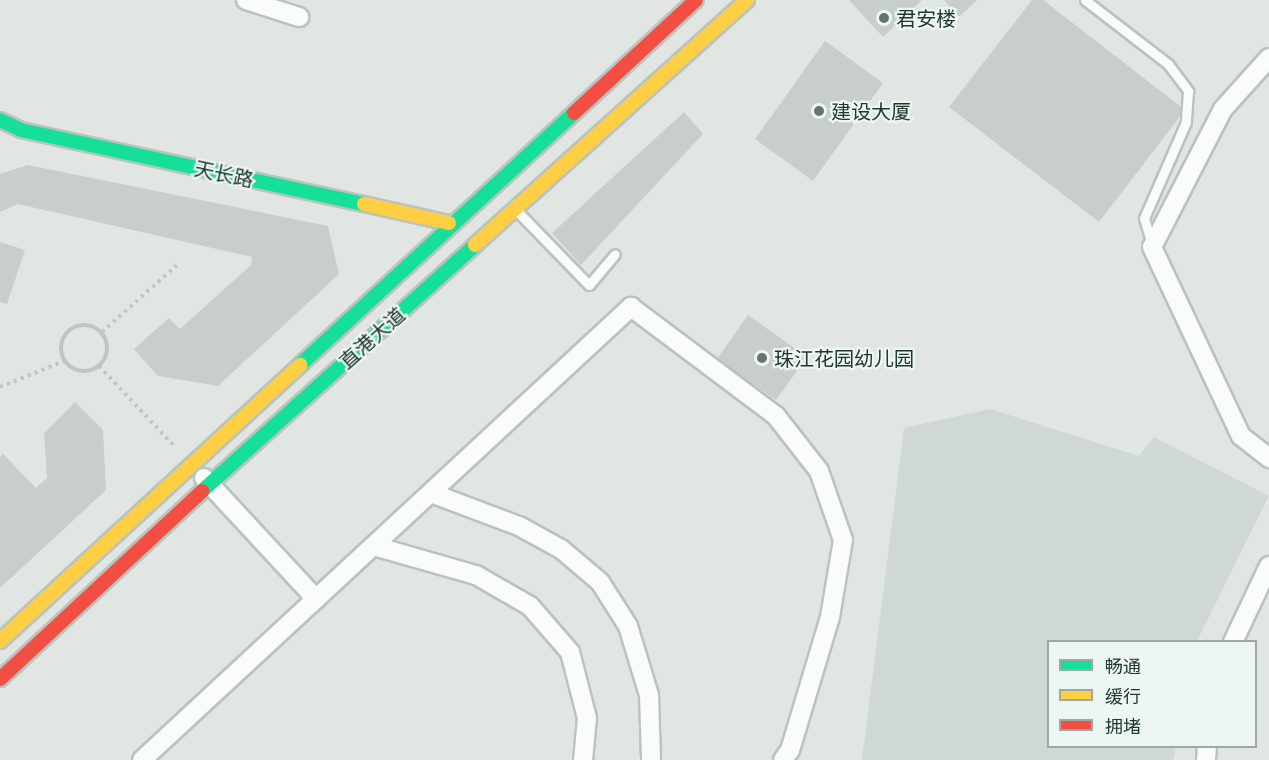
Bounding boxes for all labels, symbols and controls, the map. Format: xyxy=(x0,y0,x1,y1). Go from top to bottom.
place label: 君安楼 xyxy=(896,6,956,30)
marker: 君安楼 xyxy=(877,11,891,25)
place label: 建设大厦 xyxy=(831,99,911,123)
marker: 建设大厦 xyxy=(812,104,826,118)
street label: 天长路 xyxy=(192,156,256,192)
street label: 直港大道 xyxy=(334,302,410,374)
place label: 珠江花园幼儿园 xyxy=(774,346,914,370)
marker: 珠江花园幼儿园 xyxy=(755,351,769,365)
legend xyxy=(1047,640,1257,748)
text: 畅通 xyxy=(1105,654,1141,678)
text: 缓行 xyxy=(1105,684,1141,708)
text: 拥堵 xyxy=(1105,714,1141,738)

